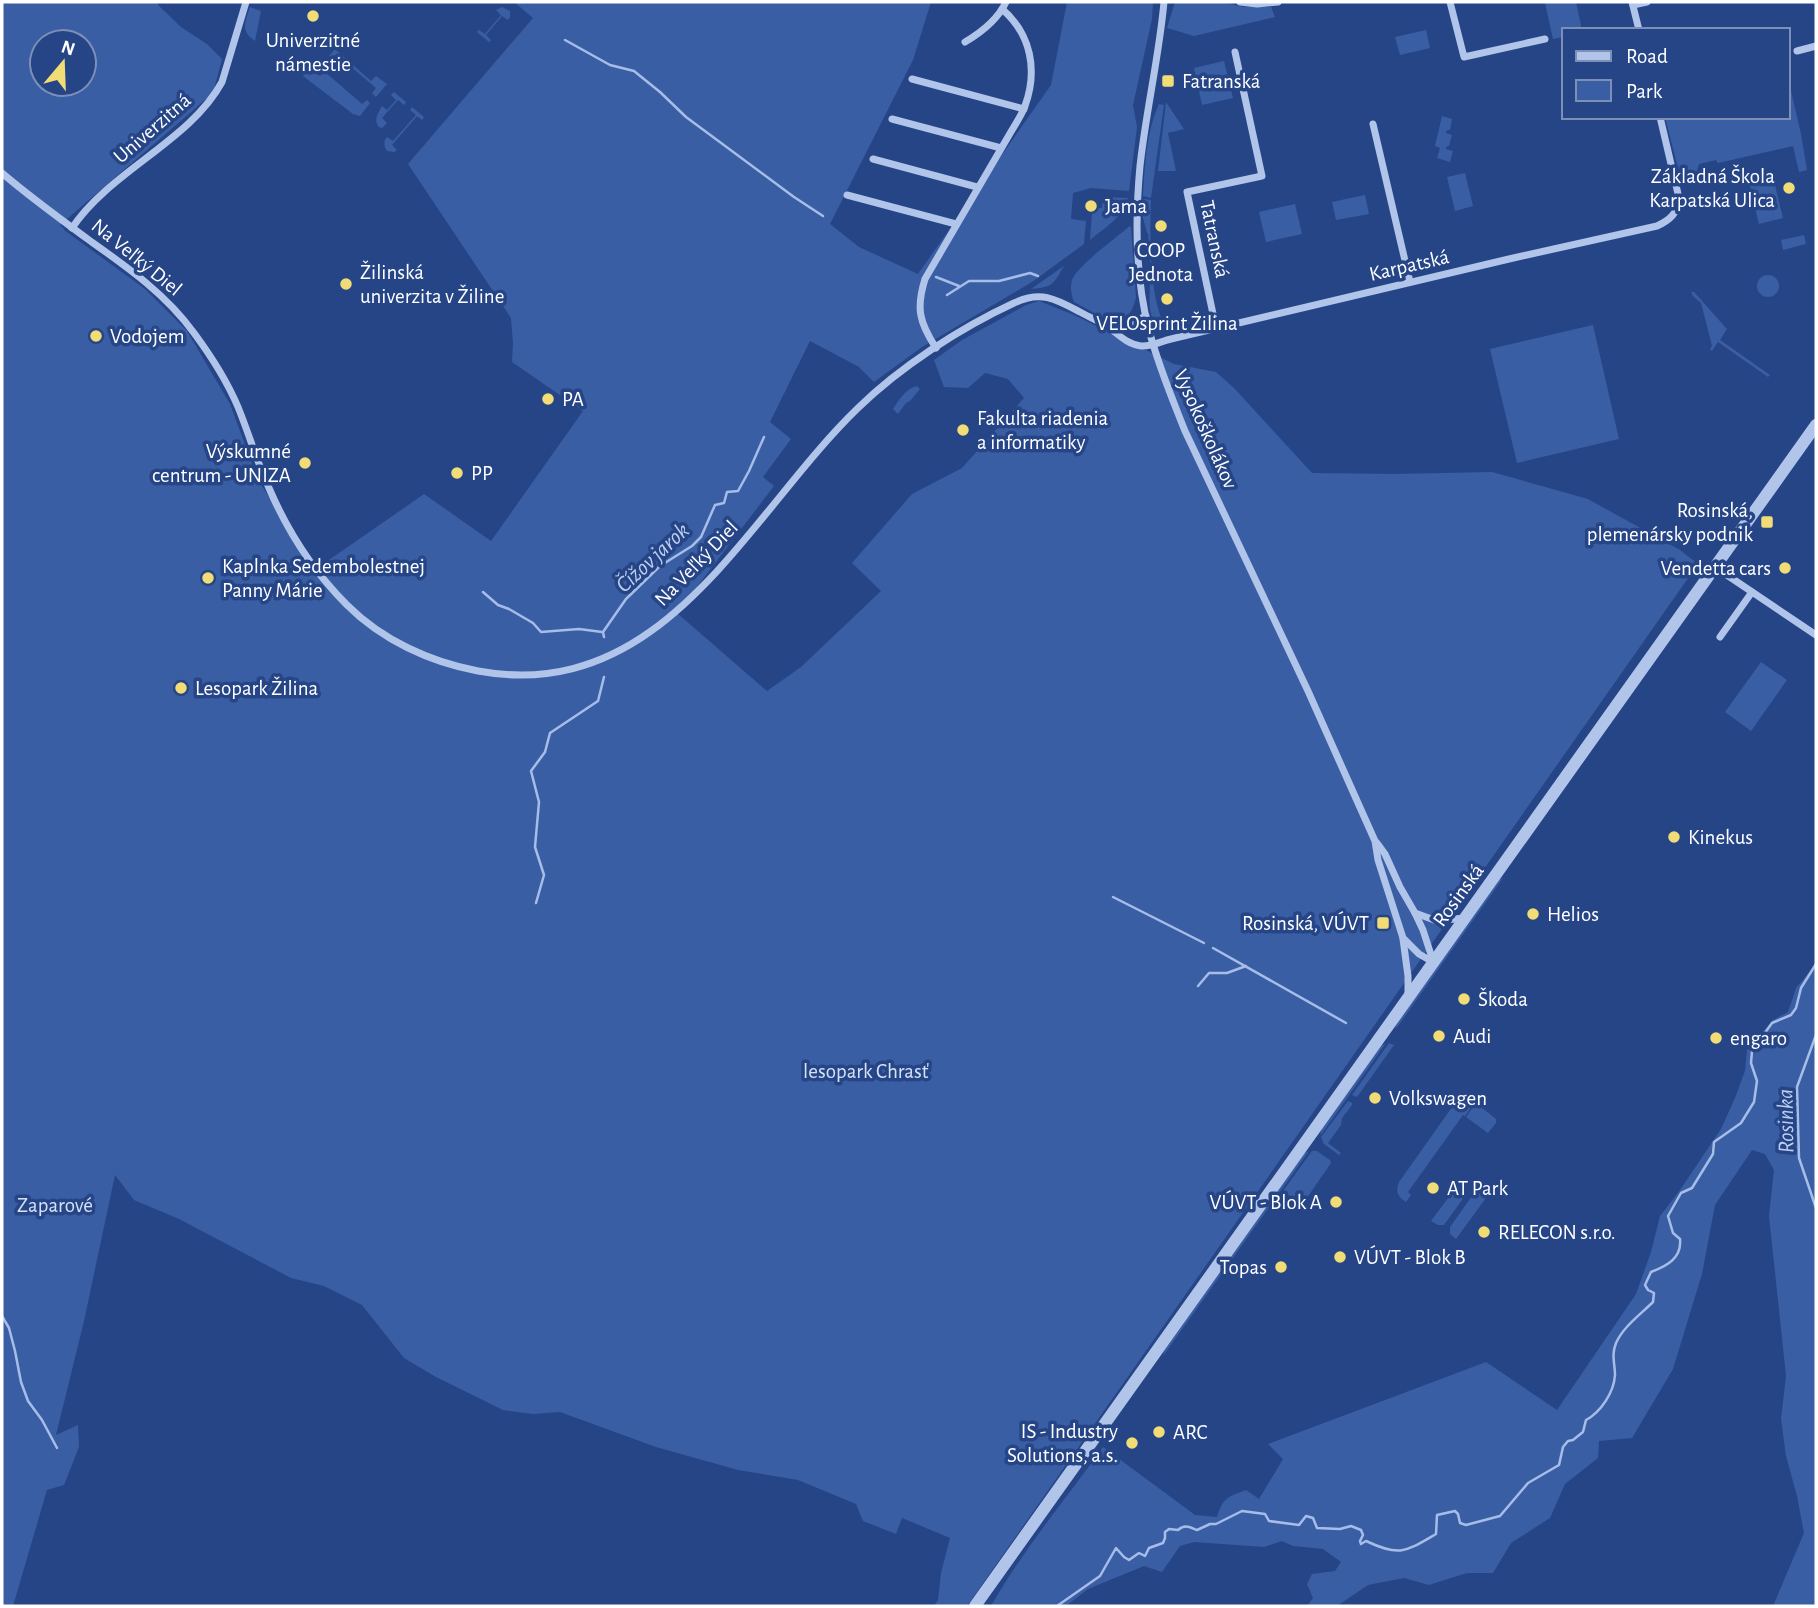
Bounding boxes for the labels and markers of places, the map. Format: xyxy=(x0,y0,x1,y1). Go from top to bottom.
marker: Univerzitné námestie xyxy=(305,8,321,24)
place label: Univerzitné námestie xyxy=(266,30,360,75)
place label: Fatranská xyxy=(1182,71,1261,92)
marker: Fatranská xyxy=(1160,73,1176,89)
place label: Základná Škola Karpatská Ulica xyxy=(1649,164,1775,211)
marker: Základná Škola Karpatská Ulica xyxy=(1781,180,1797,196)
place label: Jama xyxy=(1105,196,1147,217)
marker: Jama xyxy=(1083,198,1099,214)
marker: COOP Jednota xyxy=(1153,218,1169,234)
place label: COOP Jednota xyxy=(1129,240,1193,285)
place label: Žilinská univerzita v Žiline xyxy=(360,260,504,307)
marker: Žilinská univerzita v Žiline xyxy=(338,276,354,292)
marker: VELOsprint Žilina xyxy=(1159,291,1175,307)
place label: VELOsprint Žilina xyxy=(1096,311,1238,334)
place label: Vodojem xyxy=(110,326,184,347)
marker: Vodojem xyxy=(88,328,104,344)
place label: PA xyxy=(562,389,584,410)
marker: PA xyxy=(540,391,556,407)
place label: Fakulta riadenia a informatiky xyxy=(977,408,1109,453)
marker: Fakulta riadenia a informatiky xyxy=(955,422,971,438)
place label: Výskumné centrum - UNIZA xyxy=(152,441,291,486)
marker: Výskumné centrum - UNIZA xyxy=(297,455,313,471)
place label: PP xyxy=(471,463,493,484)
marker: PP xyxy=(449,465,465,481)
place label: Rosinská, plemenársky podnik xyxy=(1587,500,1753,545)
marker: Rosinská, plemenársky podnik xyxy=(1759,514,1775,530)
place label: Kaplnka Sedembolestnej Panny Márie xyxy=(222,556,425,601)
place label: Vendetta cars xyxy=(1661,558,1771,579)
marker: Vendetta cars xyxy=(1777,560,1793,576)
marker: Kaplnka Sedembolestnej Panny Márie xyxy=(200,570,216,586)
place label: Lesopark Žilina xyxy=(195,676,319,699)
marker: Lesopark Žilina xyxy=(173,680,189,696)
place label: Kinekus xyxy=(1688,827,1753,848)
marker: Kinekus xyxy=(1666,829,1682,845)
place label: Helios xyxy=(1547,904,1599,925)
marker: Helios xyxy=(1525,906,1541,922)
place label: Rosinská, VÚVT xyxy=(1242,911,1369,934)
marker: Rosinská, VÚVT xyxy=(1375,915,1391,931)
place label: Škoda xyxy=(1478,987,1528,1010)
marker: Škoda xyxy=(1456,991,1472,1007)
place label: Audi xyxy=(1453,1026,1491,1047)
marker: Audi xyxy=(1431,1028,1447,1044)
place label: engaro xyxy=(1730,1028,1787,1049)
marker: engaro xyxy=(1708,1030,1724,1046)
place label: Volkswagen xyxy=(1389,1088,1487,1109)
marker: Volkswagen xyxy=(1367,1090,1383,1106)
place label: AT Park xyxy=(1447,1178,1508,1199)
marker: AT Park xyxy=(1425,1180,1441,1196)
place label: VÚVT - Blok A xyxy=(1210,1190,1322,1213)
marker: VÚVT - Blok A xyxy=(1328,1194,1344,1210)
place label: RELECON s.r.o. xyxy=(1498,1222,1616,1243)
marker: RELECON s.r.o. xyxy=(1476,1224,1492,1240)
place label: VÚVT - Blok B xyxy=(1354,1245,1466,1268)
marker: VÚVT - Blok B xyxy=(1332,1249,1348,1265)
place label: Topas xyxy=(1220,1257,1267,1278)
marker: Topas xyxy=(1273,1259,1289,1275)
place label: IS - Industry Solutions, a.s. xyxy=(1007,1421,1118,1466)
place label: ARC xyxy=(1173,1422,1208,1443)
marker: ARC xyxy=(1151,1424,1167,1440)
marker: IS - Industry Solutions, a.s. xyxy=(1124,1435,1140,1451)

